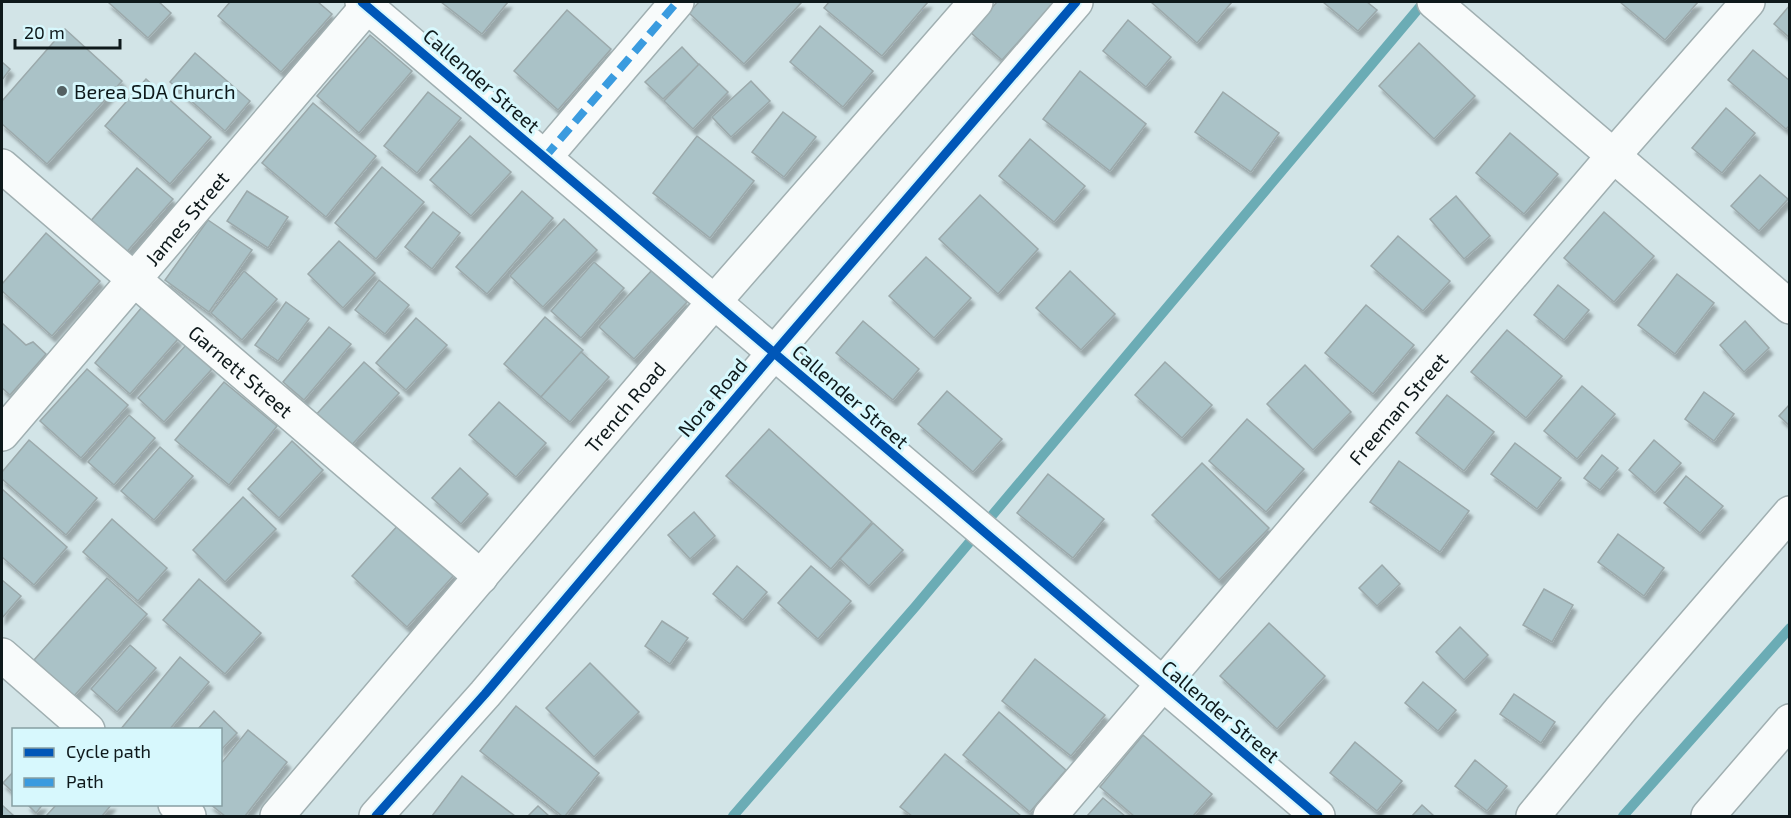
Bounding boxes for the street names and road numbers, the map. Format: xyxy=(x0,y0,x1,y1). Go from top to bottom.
street label: Callender Street xyxy=(419,23,545,137)
street label: James Street xyxy=(140,166,234,270)
street label: Garnett Street xyxy=(184,320,298,423)
street label: Callender Street xyxy=(788,339,914,453)
street label: Freeman Street xyxy=(1343,347,1453,469)
street label: Nora Road xyxy=(672,353,752,441)
street label: Trench Road xyxy=(579,356,670,457)
street label: Callender Street xyxy=(1157,655,1285,768)

